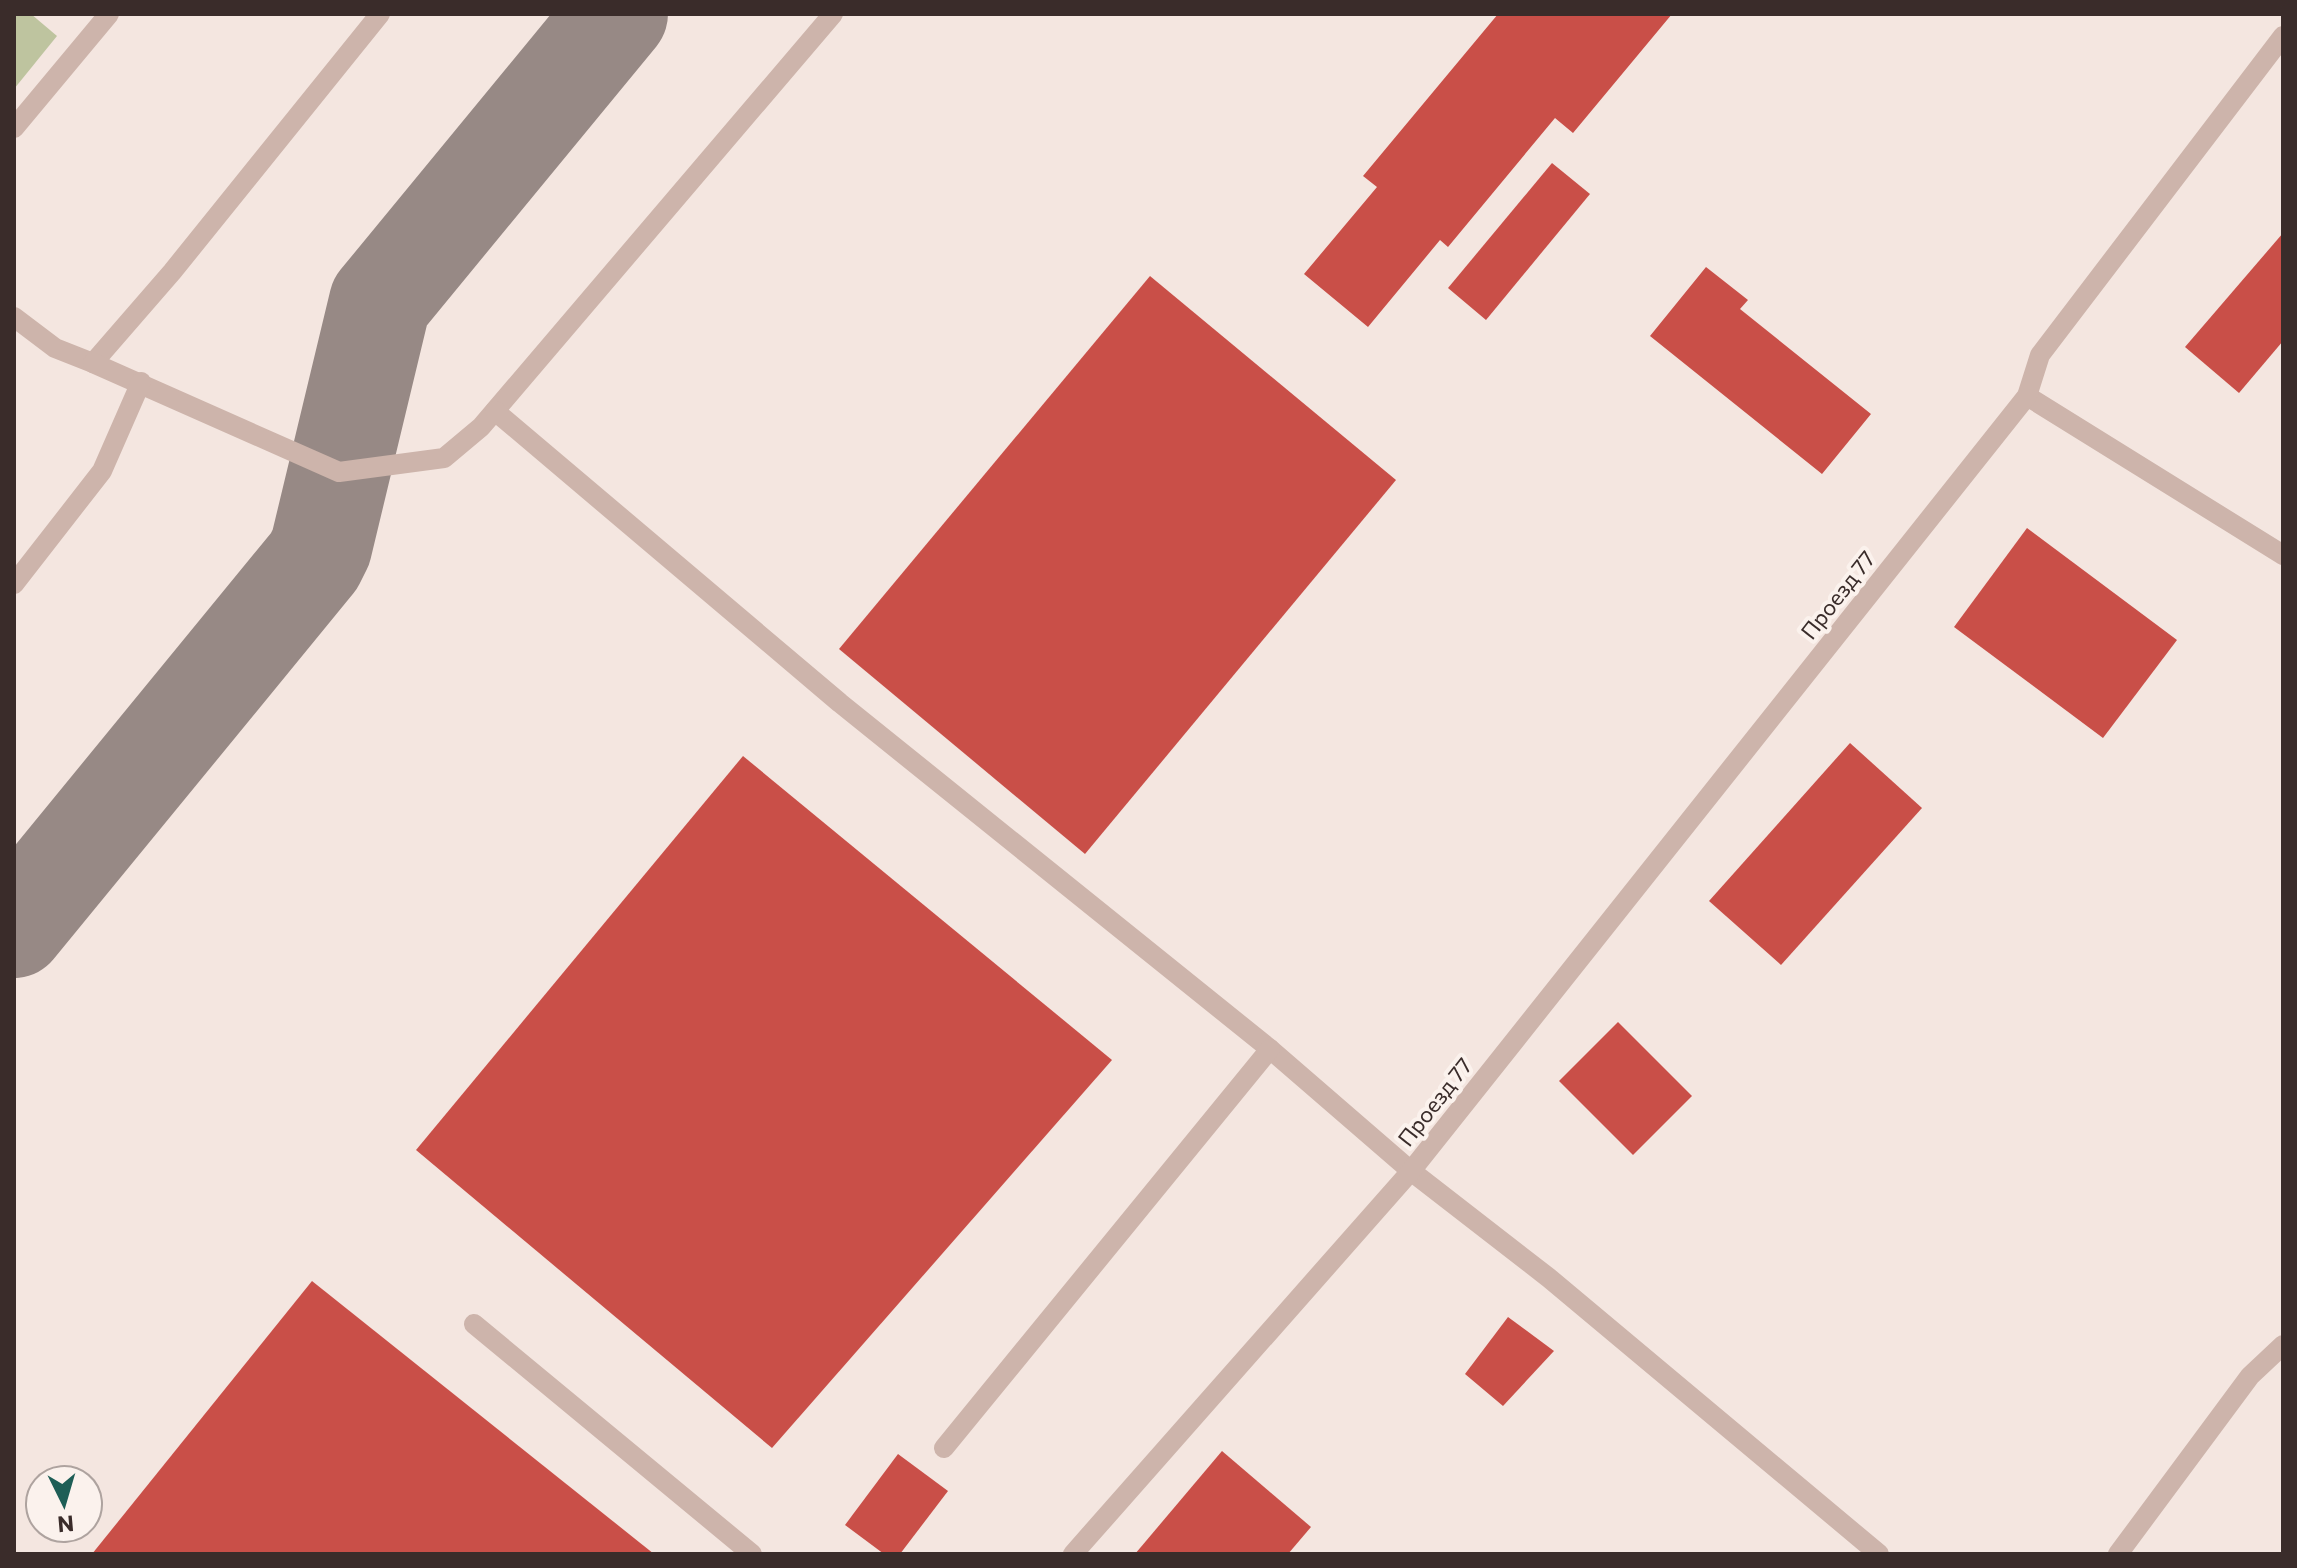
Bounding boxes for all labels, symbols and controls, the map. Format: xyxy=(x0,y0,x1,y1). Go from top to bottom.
street label: Проезд 77 xyxy=(1795,545,1881,644)
street label: Проезд 77 xyxy=(1392,1052,1478,1151)
north arrow xyxy=(24,1464,104,1544)
text: N xyxy=(56,1510,75,1539)

